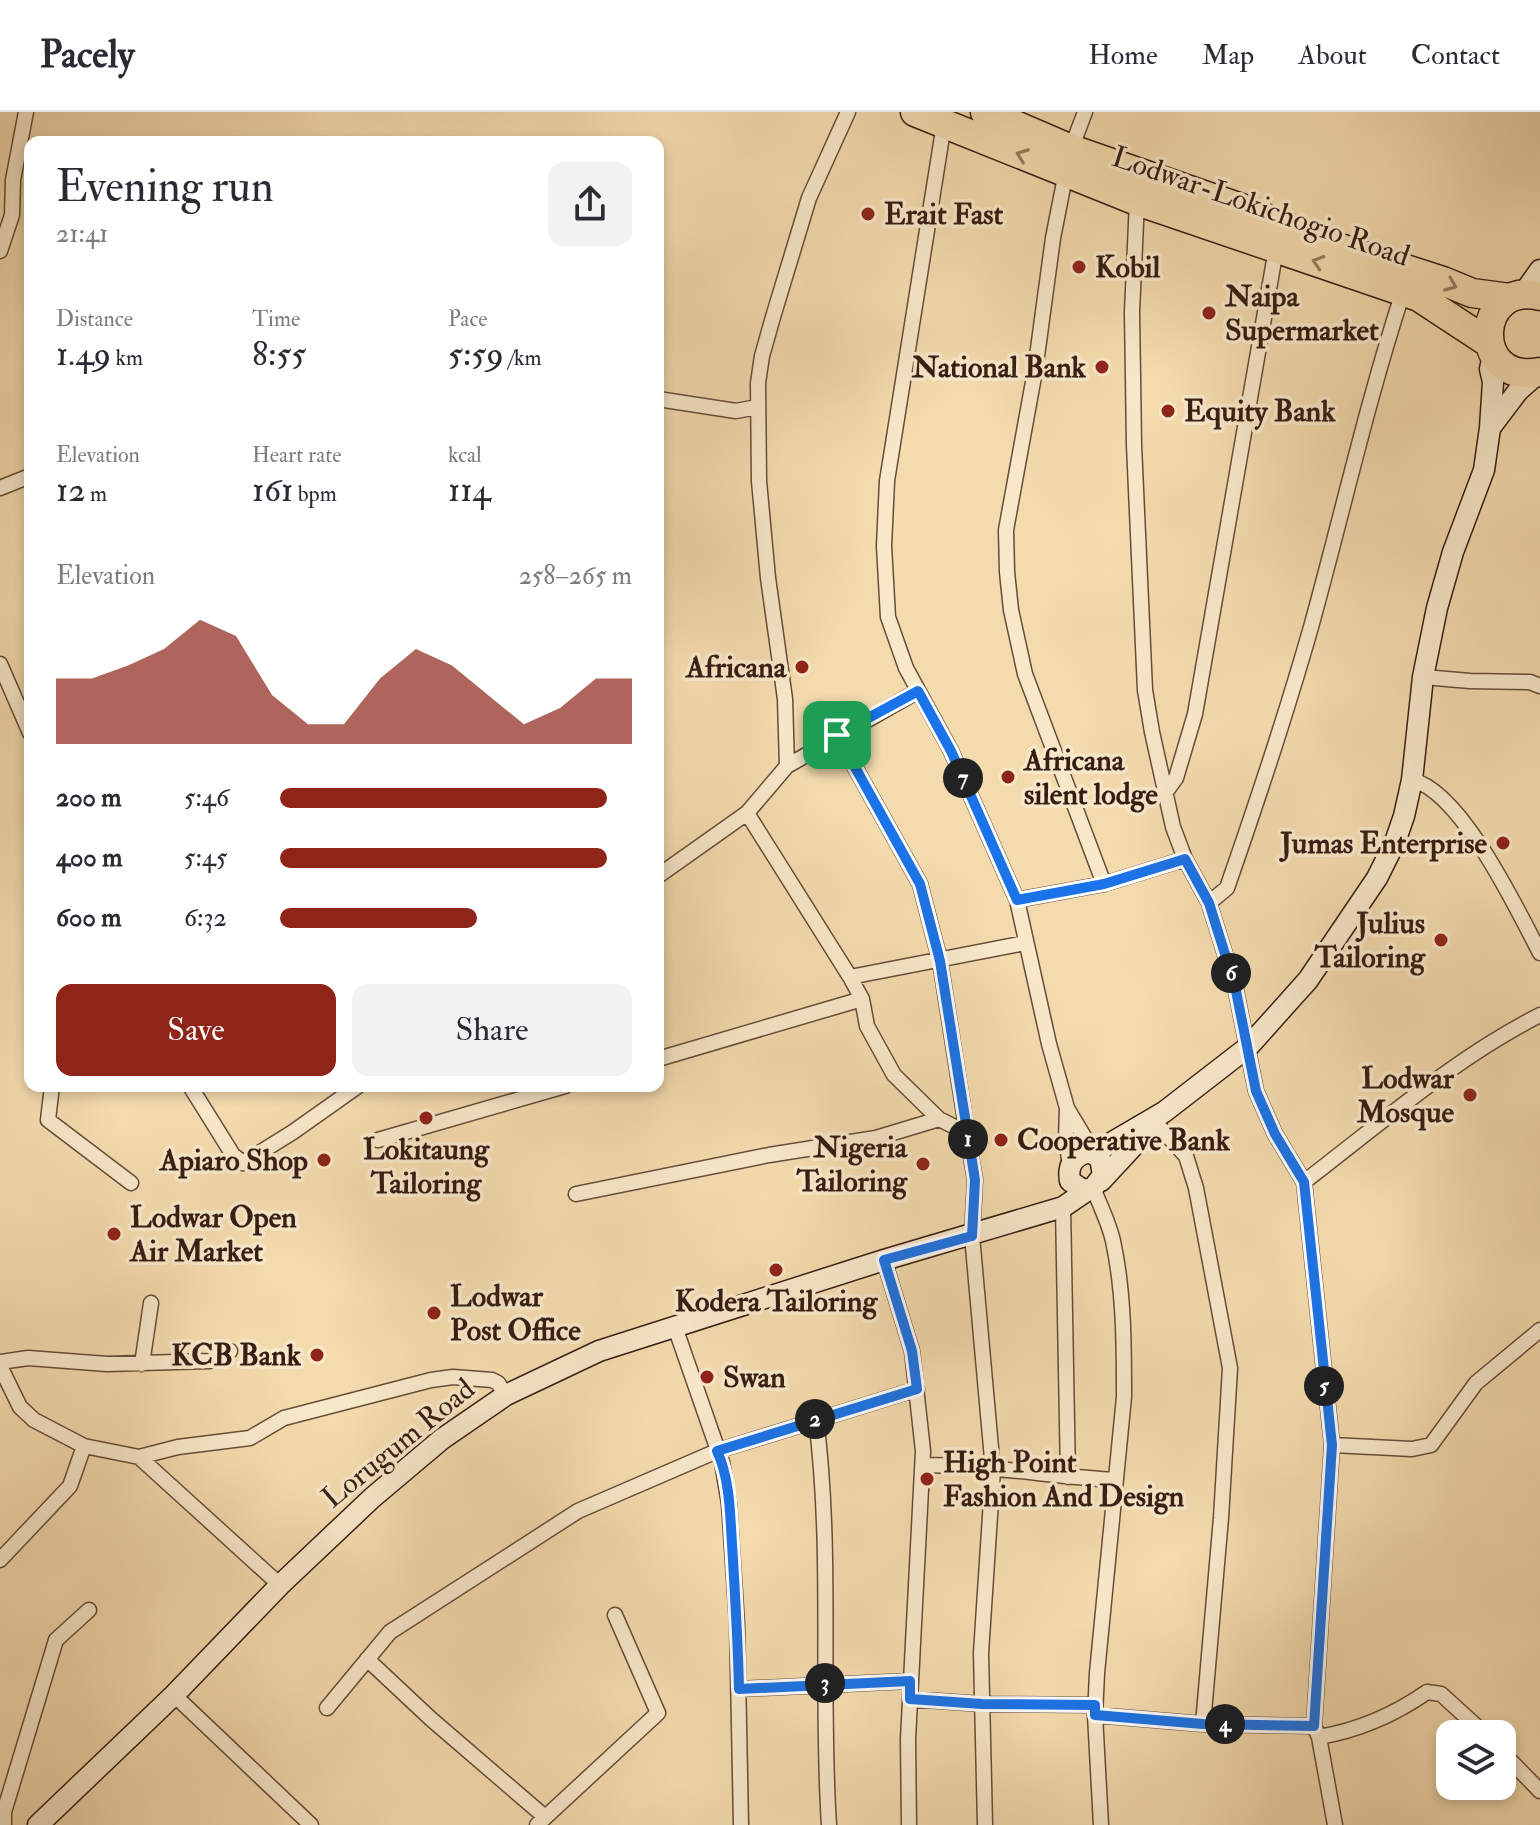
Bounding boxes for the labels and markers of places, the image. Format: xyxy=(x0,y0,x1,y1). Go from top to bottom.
place label: Erait Fast xyxy=(884,196,1004,233)
marker: Erait Fast xyxy=(859,205,877,223)
place label: Kobil xyxy=(1095,249,1160,286)
marker: Kobil xyxy=(1070,258,1088,276)
place label: Naipa Supermarket xyxy=(1224,278,1379,349)
marker: Naipa Supermarket xyxy=(1200,304,1218,322)
place label: National Bank xyxy=(911,349,1087,386)
marker: National Bank xyxy=(1093,358,1111,376)
place label: Equity Bank xyxy=(1184,393,1336,430)
marker: Equity Bank xyxy=(1159,402,1177,420)
place label: Africana xyxy=(684,649,788,686)
marker: Africana xyxy=(793,658,811,676)
pin xyxy=(803,701,871,769)
place label: Africana silent lodge xyxy=(1022,742,1158,813)
pin: 7 xyxy=(943,758,983,798)
marker: Africana silent lodge xyxy=(999,768,1017,786)
place label: Jumas Enterprise xyxy=(1278,825,1487,862)
marker: Jumas Enterprise xyxy=(1494,834,1512,852)
place label: Julius Tailoring xyxy=(1313,905,1426,976)
marker: Julius Tailoring xyxy=(1432,931,1450,949)
pin: 6 xyxy=(1211,953,1251,993)
place label: Lodwar Mosque xyxy=(1356,1060,1455,1131)
marker: Lodwar Mosque xyxy=(1461,1086,1479,1104)
marker: Lokitaung Tailoring xyxy=(417,1109,435,1127)
pin: 1 xyxy=(948,1119,988,1159)
place label: Cooperative Bank xyxy=(1017,1122,1231,1159)
place label: Nigeria Tailoring xyxy=(795,1129,909,1200)
place label: Lokitaung Tailoring xyxy=(363,1131,490,1202)
marker: Cooperative Bank xyxy=(992,1131,1010,1149)
place label: Apiaro Shop xyxy=(158,1142,308,1179)
marker: Apiaro Shop xyxy=(315,1151,333,1169)
marker: Nigeria Tailoring xyxy=(914,1155,932,1173)
place label: Lodwar Open Air Market xyxy=(128,1199,297,1270)
marker: Lodwar Open Air Market xyxy=(105,1225,123,1243)
marker: Kodera Tailoring xyxy=(767,1261,785,1279)
place label: Lodwar Post Office xyxy=(450,1278,581,1349)
place label: Kodera Tailoring xyxy=(675,1283,879,1320)
marker: Lodwar Post Office xyxy=(425,1304,443,1322)
place label: KCB Bank xyxy=(171,1337,302,1374)
marker: KCB Bank xyxy=(308,1346,326,1364)
place label: Swan xyxy=(723,1359,786,1396)
pin: 5 xyxy=(1304,1366,1344,1406)
marker: Swan xyxy=(698,1368,716,1386)
pin: 2 xyxy=(795,1399,835,1439)
place label: High Point Fashion And Design xyxy=(943,1444,1185,1515)
marker: High Point Fashion And Design xyxy=(918,1470,936,1488)
pin: 3 xyxy=(805,1663,845,1703)
pin: 4 xyxy=(1205,1704,1245,1744)

